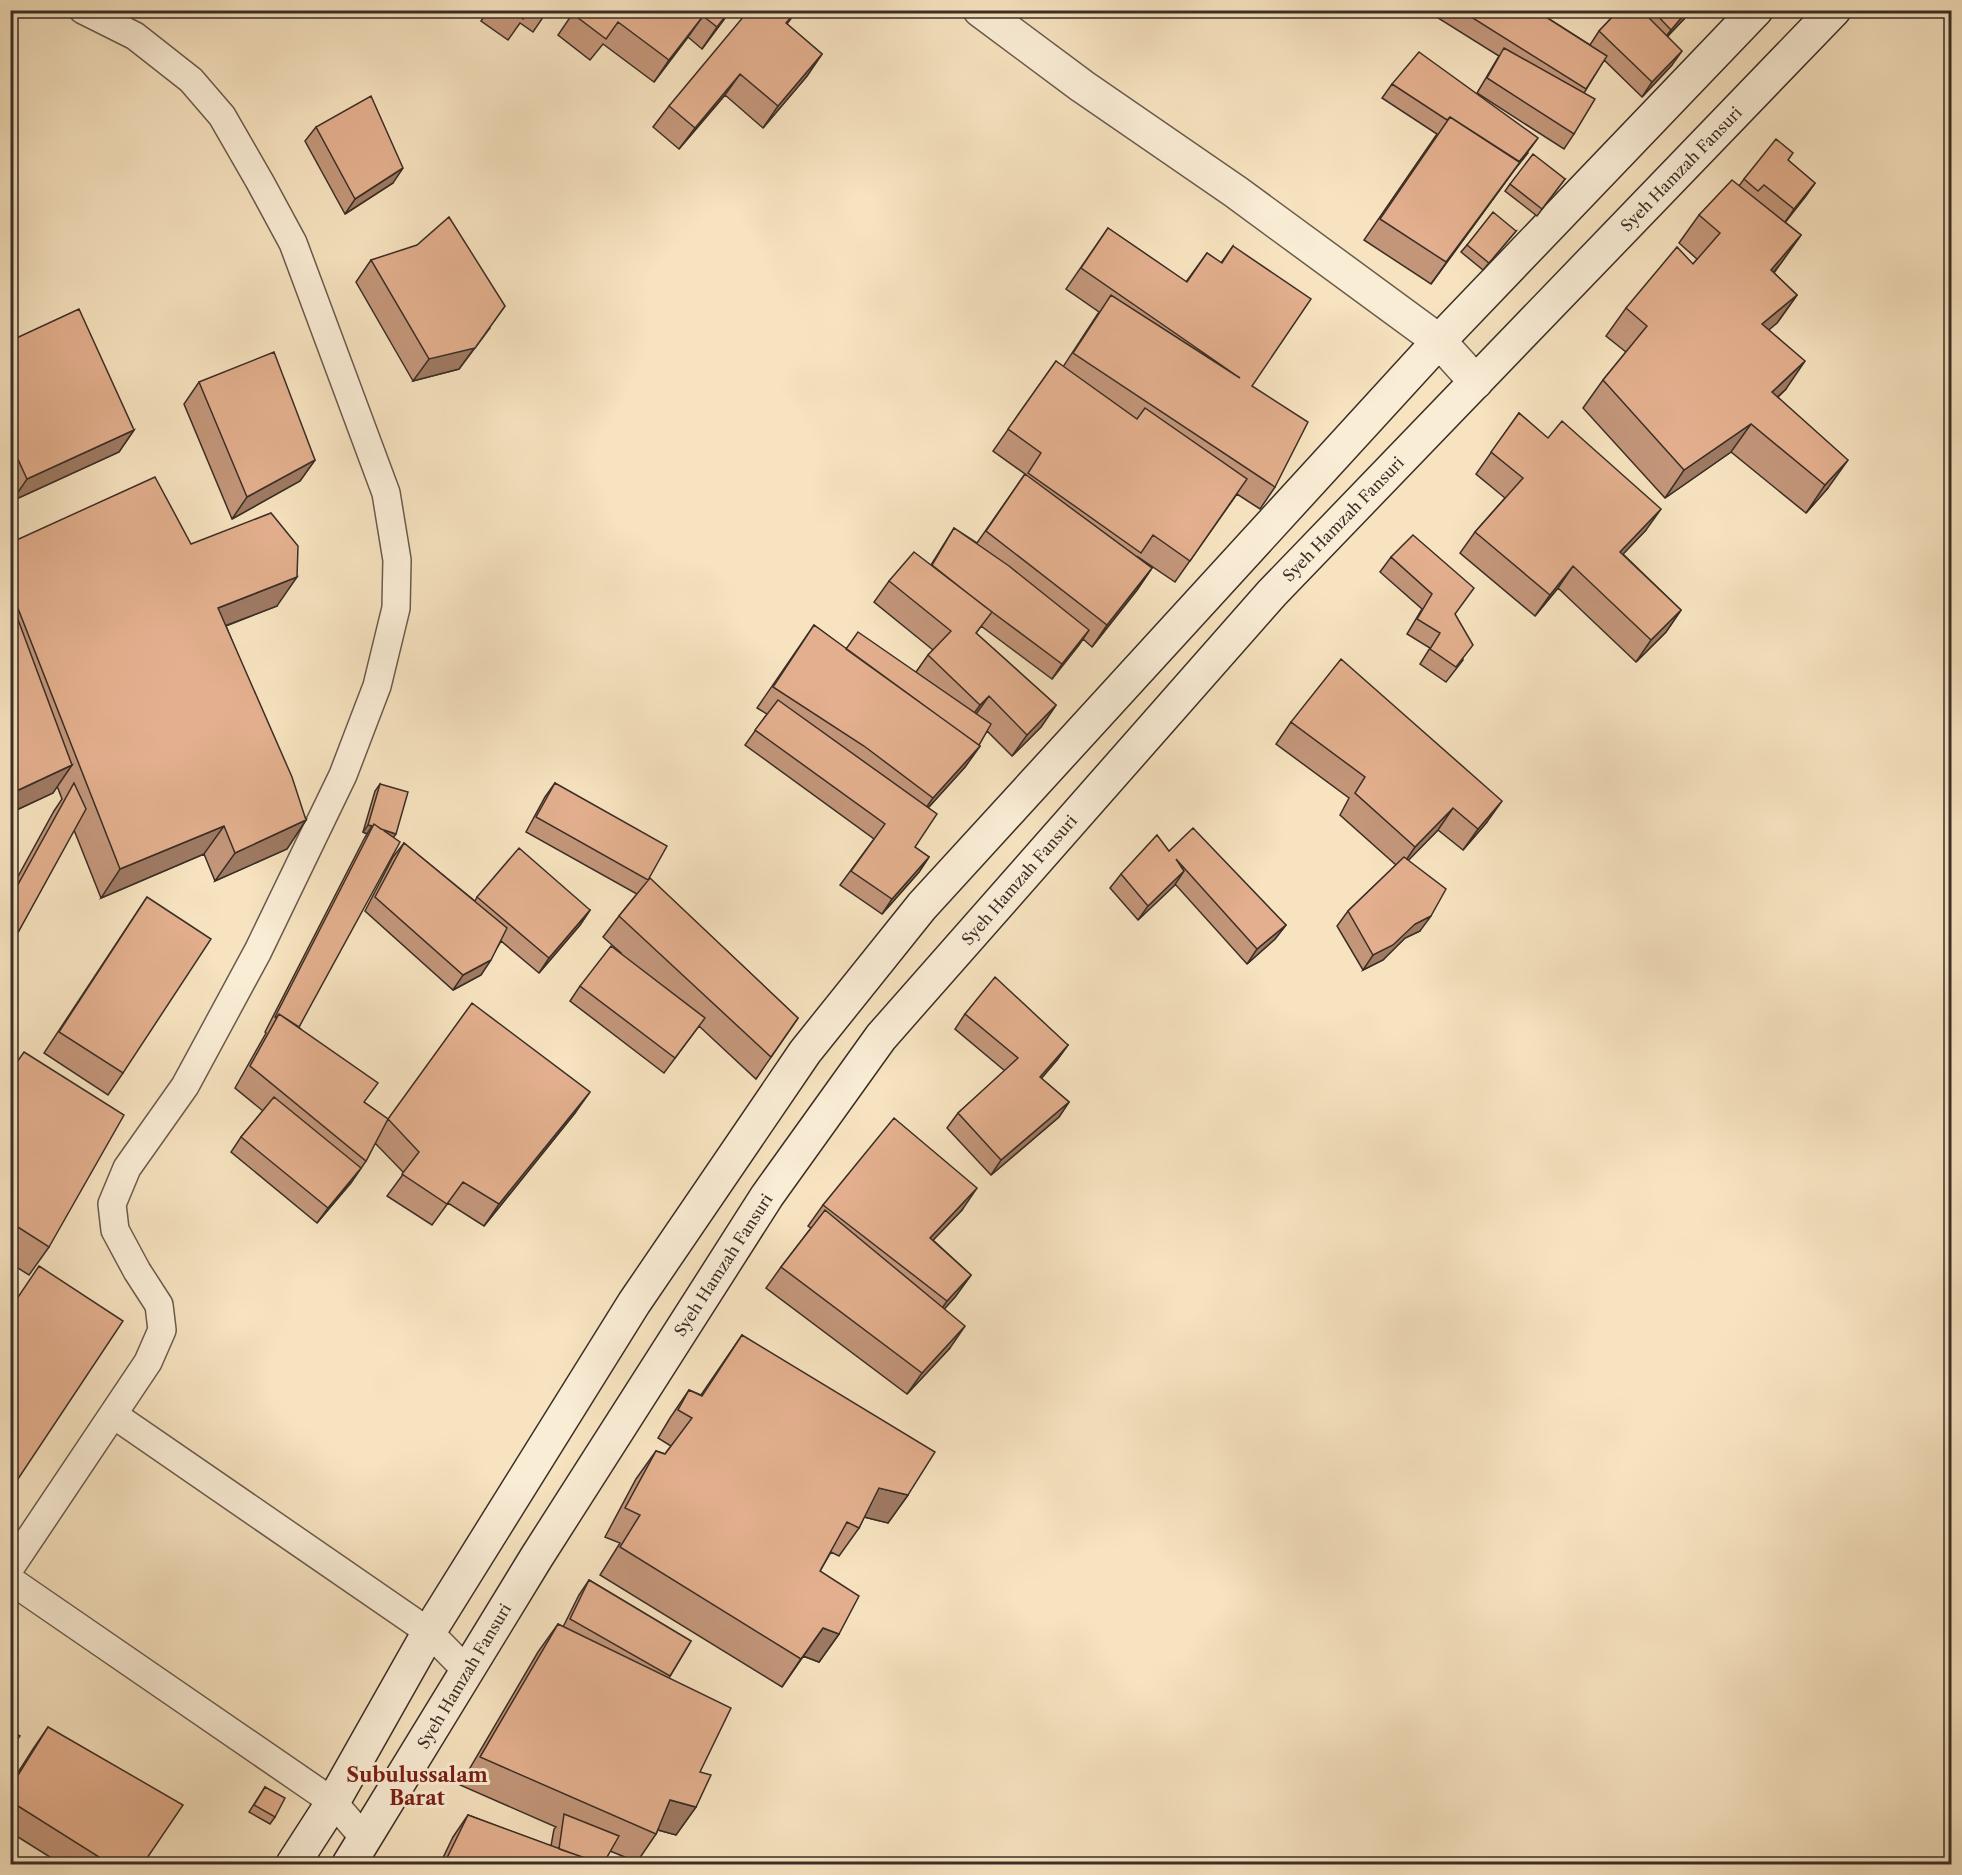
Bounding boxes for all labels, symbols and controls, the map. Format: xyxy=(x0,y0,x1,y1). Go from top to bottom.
street label: Syeh Hamzah Fansuri xyxy=(1616,102,1746,236)
street label: Syeh Hamzah Fansuri xyxy=(1278,452,1408,586)
street label: Syeh Hamzah Fansuri xyxy=(957,811,1081,949)
street label: Syeh Hamzah Fansuri xyxy=(669,1190,777,1340)
street label: Syeh Hamzah Fansuri xyxy=(413,1600,515,1752)
district label: Subulussalam Barat xyxy=(346,1763,488,1810)

